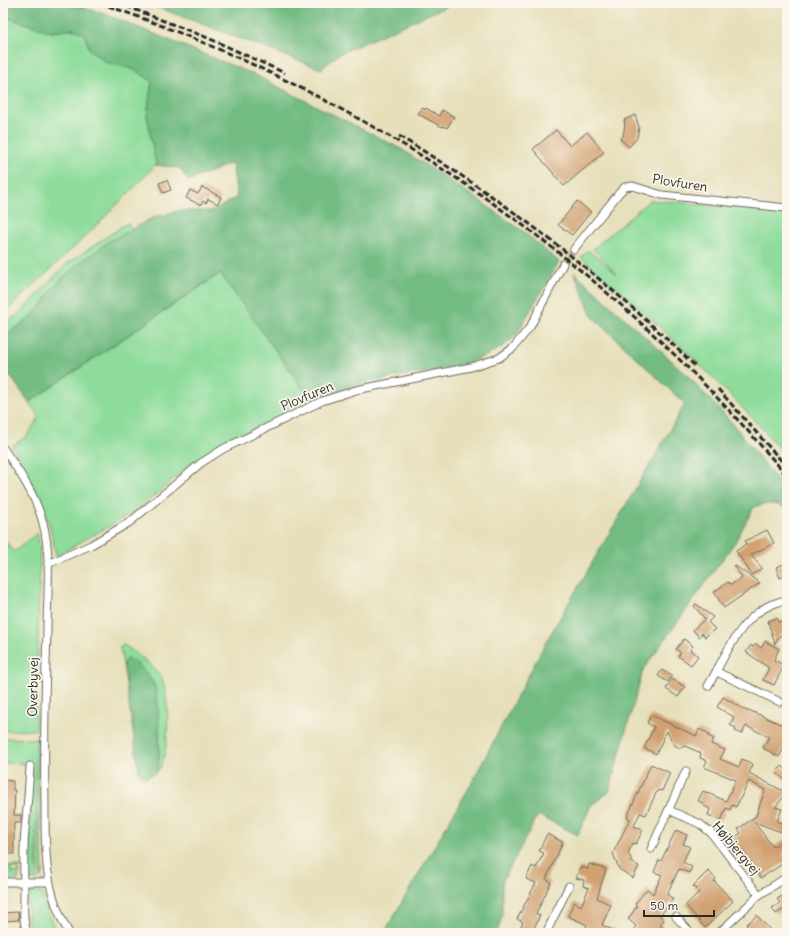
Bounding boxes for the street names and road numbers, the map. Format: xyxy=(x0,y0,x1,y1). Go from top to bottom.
street label: Plovfuren xyxy=(651,170,709,196)
street label: Plovfuren xyxy=(278,377,336,415)
street label: Overbyvej xyxy=(24,657,42,717)
street label: Højbjergvej xyxy=(709,818,764,879)

